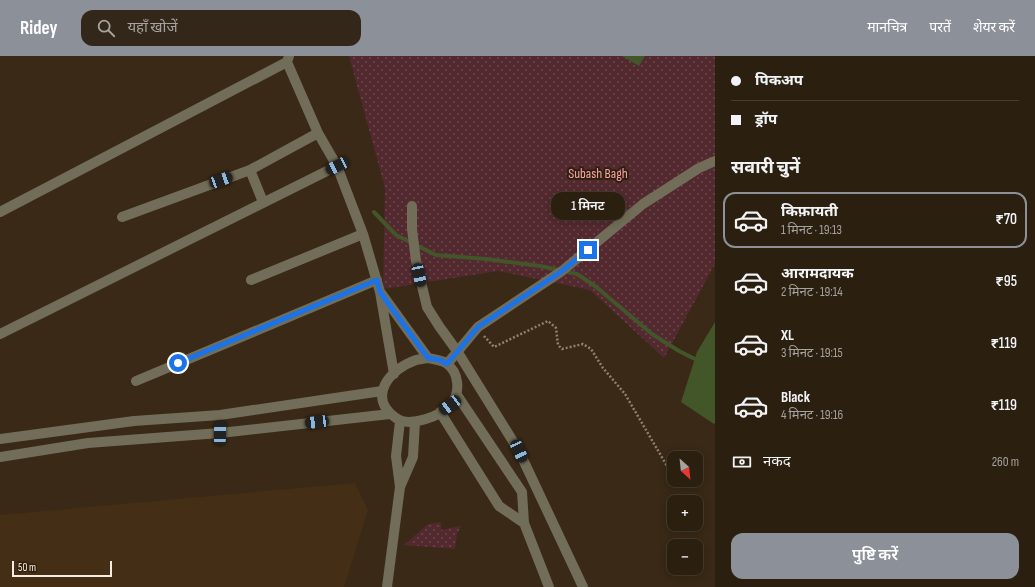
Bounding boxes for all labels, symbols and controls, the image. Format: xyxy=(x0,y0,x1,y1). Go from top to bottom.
search box xyxy=(81,10,361,46)
text: Ridey xyxy=(20,17,57,40)
icon: search xyxy=(95,17,117,39)
text: यहाँ खोजें xyxy=(127,18,178,37)
text: मानचित्र xyxy=(867,19,907,36)
text: परतें xyxy=(929,19,951,36)
text: शेयर करें xyxy=(973,19,1015,36)
text: पिकअप xyxy=(755,71,803,90)
text: ड्रॉप xyxy=(755,110,777,129)
car xyxy=(324,155,350,177)
text: सवारी चुनें xyxy=(731,157,800,178)
park label: Subash Bagh xyxy=(568,165,628,182)
car xyxy=(208,170,234,190)
callout: 1 मिनट xyxy=(551,192,625,220)
text: 1 मिनट xyxy=(571,198,605,214)
icon: car xyxy=(733,202,769,238)
text: किफ़ायती xyxy=(781,202,838,221)
text: ₹70 xyxy=(995,210,1017,229)
text: 1 मिनट · 19:13 xyxy=(781,222,842,238)
route end xyxy=(579,241,597,259)
car xyxy=(411,262,427,288)
icon: car xyxy=(733,264,769,300)
text: आरामदायक xyxy=(781,264,854,283)
text: ₹95 xyxy=(995,272,1017,291)
text: 2 मिनट · 19:14 xyxy=(781,284,843,300)
icon: car xyxy=(733,326,769,362)
text: XL xyxy=(781,326,794,345)
text: ₹119 xyxy=(990,334,1017,353)
text: 3 मिनट · 19:15 xyxy=(781,345,843,361)
route start xyxy=(169,354,187,372)
icon: car xyxy=(733,388,769,424)
text: Black xyxy=(781,388,810,407)
car xyxy=(437,393,463,417)
text: ₹119 xyxy=(990,396,1017,415)
text: 4 मिनट · 19:16 xyxy=(781,407,843,423)
car xyxy=(304,415,330,429)
car xyxy=(214,421,226,445)
car xyxy=(508,438,530,464)
north arrow xyxy=(667,451,703,487)
map controls xyxy=(667,451,703,575)
icon: cash xyxy=(731,451,753,473)
text: नकद xyxy=(763,452,791,471)
text: 260 m xyxy=(992,454,1019,470)
button: + xyxy=(667,495,703,531)
button: पुष्टि करें xyxy=(731,533,1019,579)
button: − xyxy=(667,539,703,575)
scale bar xyxy=(12,559,112,578)
text: 50 m xyxy=(18,561,36,574)

